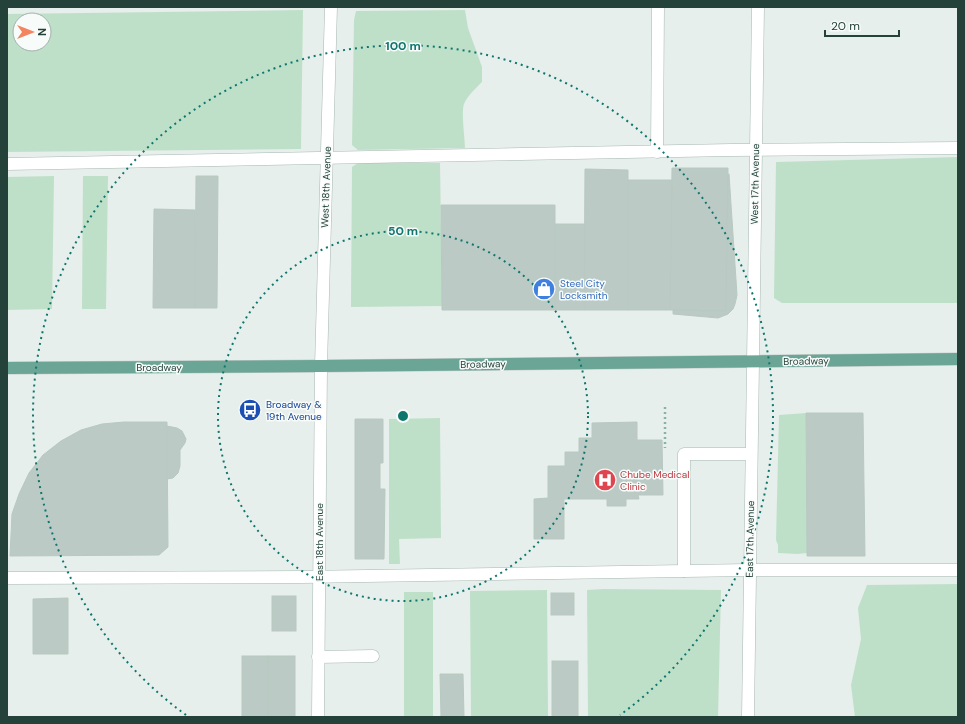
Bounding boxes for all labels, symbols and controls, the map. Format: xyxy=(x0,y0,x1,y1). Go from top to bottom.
north arrow xyxy=(12,12,52,52)
scale bar xyxy=(825,12,899,38)
text: 20 m xyxy=(831,18,860,34)
text: N xyxy=(35,28,49,36)
text: 100 m xyxy=(385,38,421,54)
street label: West 17th Avenue xyxy=(748,143,762,225)
street label: West 18th Avenue xyxy=(318,146,334,228)
text: 50 m xyxy=(388,223,418,239)
shop icon: Steel City Locksmith xyxy=(531,276,557,302)
place label: Steel City Locksmith xyxy=(560,277,608,302)
street label: Broadway xyxy=(783,354,829,368)
street label: Broadway xyxy=(460,357,506,371)
street label: Broadway xyxy=(136,361,182,374)
bus stop icon: Broadway & 19th Avenue xyxy=(237,397,263,423)
place label: Broadway & 19th Avenue xyxy=(266,398,322,423)
centre of rings xyxy=(396,409,410,423)
hospital icon: Chube Medical Clinic xyxy=(592,467,618,493)
place label: Chube Medical Clinic xyxy=(620,468,689,493)
street label: East 17th Avenue xyxy=(743,500,757,578)
street label: East 18th Avenue xyxy=(313,503,326,581)

